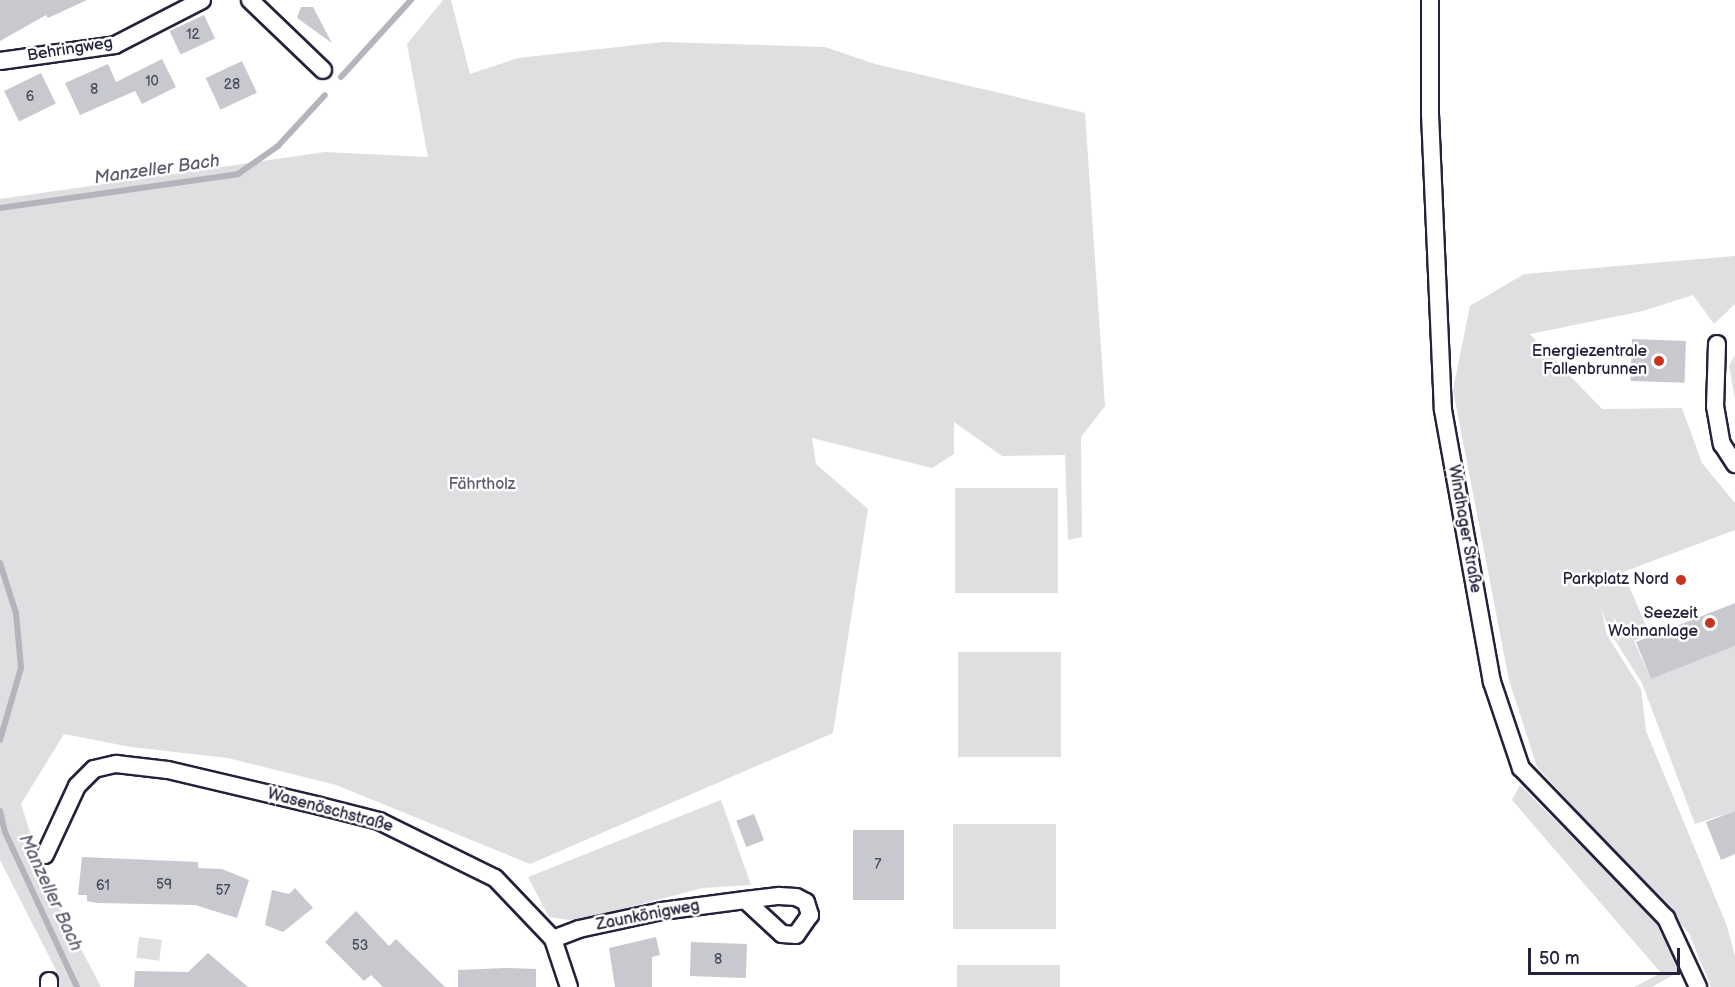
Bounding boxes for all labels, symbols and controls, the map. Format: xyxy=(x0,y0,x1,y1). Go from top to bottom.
house number: 12 xyxy=(186,27,200,43)
street label: Behringweg xyxy=(26,34,114,66)
house number: 10 xyxy=(145,74,159,90)
house number: 28 xyxy=(224,77,240,93)
house number: 8 xyxy=(90,82,98,98)
house number: 6 xyxy=(26,89,34,105)
water label: Manzeller Bach xyxy=(93,151,221,189)
place label: Energiezentrale Fallenbrunnen xyxy=(1532,342,1647,380)
marker: Energiezentrale Fallenbrunnen xyxy=(1652,354,1666,368)
street label: Windhager Straße xyxy=(1443,463,1485,595)
park label: Fährtholz xyxy=(449,475,515,495)
place label: Parkplatz Nord xyxy=(1562,570,1669,590)
marker: Parkplatz Nord xyxy=(1674,573,1688,587)
place label: Seezeit Wohnanlage xyxy=(1608,604,1698,642)
marker: Seezeit Wohnanlage xyxy=(1703,616,1717,630)
street label: Wasenöschstraße xyxy=(265,785,395,837)
water label: Manzeller Bach xyxy=(13,831,87,955)
house number: 7 xyxy=(875,857,881,873)
house number: 59 xyxy=(156,877,172,893)
house number: 61 xyxy=(96,878,110,894)
house number: 57 xyxy=(216,883,230,899)
street label: Zaunkönigweg xyxy=(595,897,701,935)
scale bar xyxy=(1531,936,1682,974)
house number: 53 xyxy=(352,938,368,954)
text: 50 m xyxy=(1539,948,1580,969)
house number: 8 xyxy=(714,952,722,968)

